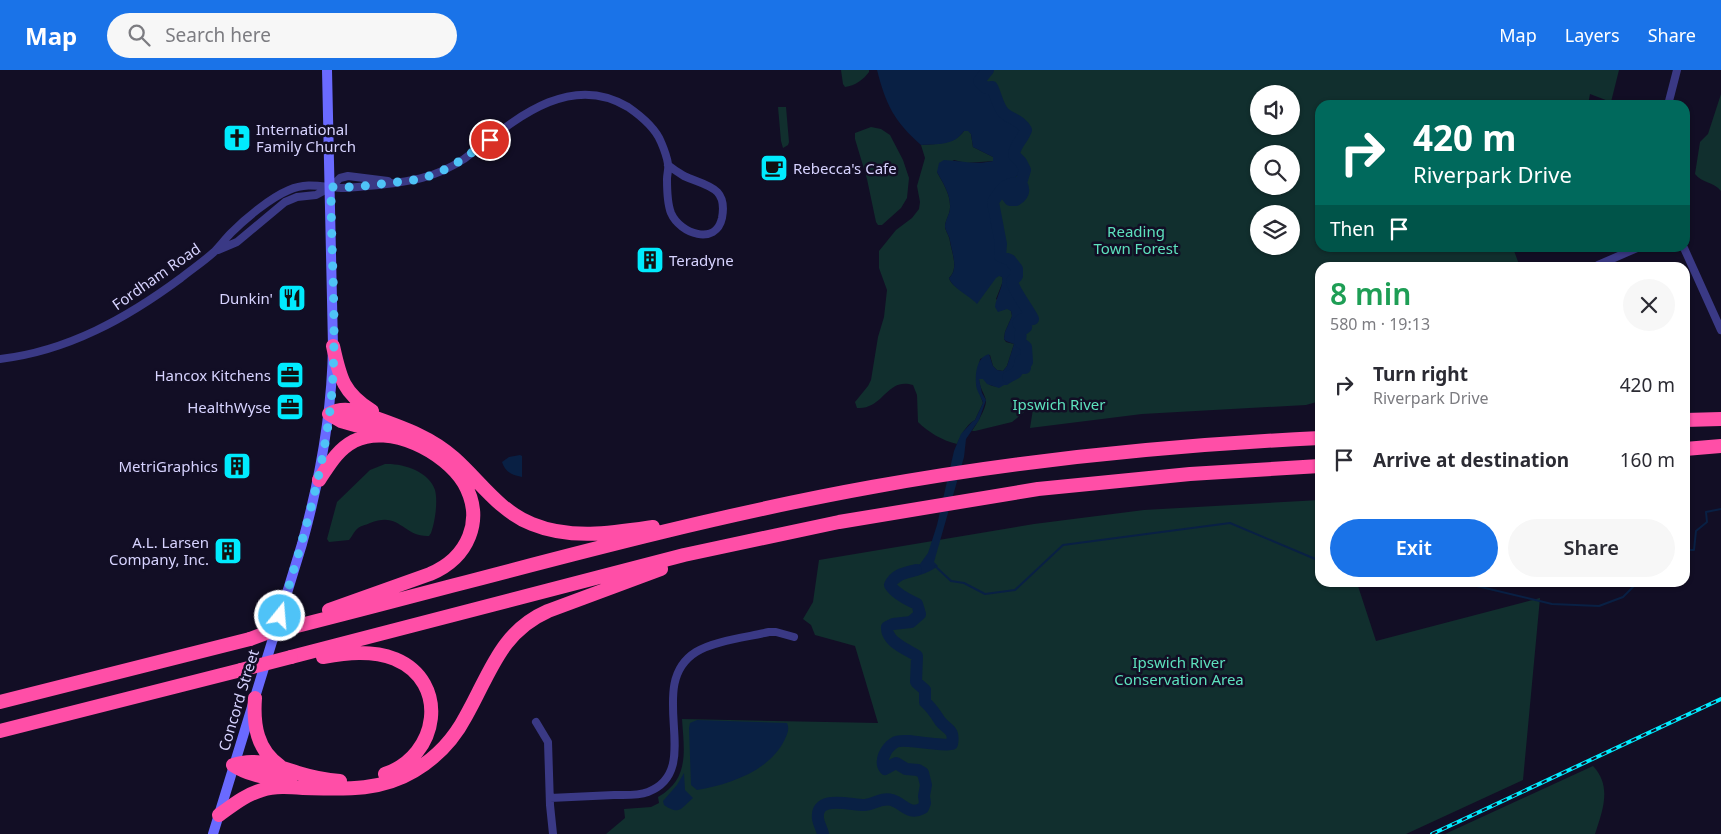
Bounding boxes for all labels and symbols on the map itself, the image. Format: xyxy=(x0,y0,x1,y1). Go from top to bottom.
place label: International Family Church xyxy=(256,119,356,156)
pin xyxy=(469,119,511,161)
church icon: International Family Church xyxy=(222,123,252,153)
cafe icon: Rebecca's Cafe xyxy=(759,153,789,183)
place label: Rebecca's Cafe xyxy=(793,158,897,178)
park label: Reading Town Forest xyxy=(1094,221,1179,258)
street label: Fordham Road xyxy=(108,238,204,314)
building icon: Teradyne xyxy=(635,245,665,275)
place label: Teradyne xyxy=(669,250,734,270)
restaurant icon: Dunkin' xyxy=(277,283,307,313)
place label: Dunkin' xyxy=(219,288,273,308)
office icon: Hancox Kitchens xyxy=(275,360,305,390)
place label: Hancox Kitchens xyxy=(154,365,271,385)
office icon: HealthWyse xyxy=(275,392,305,422)
park label: Ipswich River xyxy=(1012,394,1106,414)
place label: HealthWyse xyxy=(187,397,271,417)
building icon: MetriGraphics xyxy=(222,451,252,481)
place label: MetriGraphics xyxy=(118,456,218,476)
place label: A.L. Larsen Company, Inc. xyxy=(109,532,209,569)
building icon: A.L. Larsen Company, Inc. xyxy=(213,536,243,566)
position arrow xyxy=(253,589,305,641)
street label: Concord Street xyxy=(213,646,263,753)
park label: Ipswich River Conservation Area xyxy=(1114,652,1244,689)

